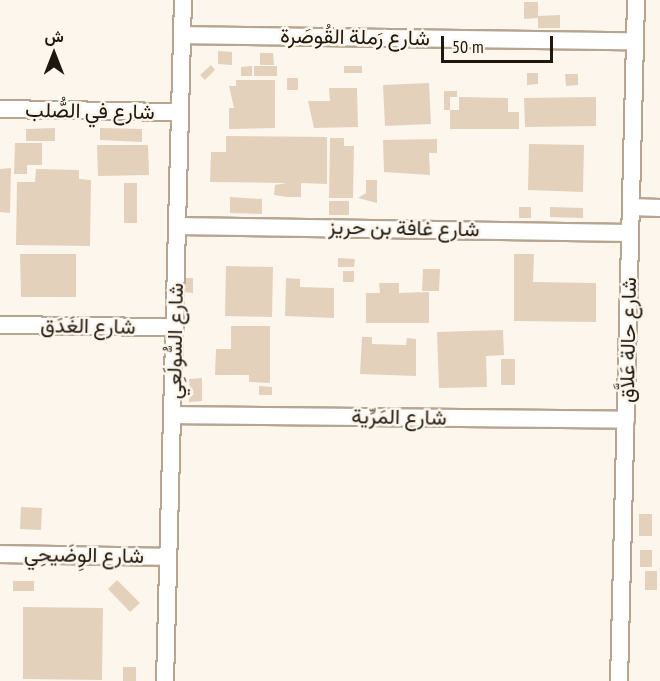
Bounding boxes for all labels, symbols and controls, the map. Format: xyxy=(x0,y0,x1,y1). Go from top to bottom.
street label: شارع رَملة القُوصَرة xyxy=(280,23,430,51)
north arrow xyxy=(24,24,84,84)
scale bar xyxy=(444,24,556,62)
text: ش xyxy=(44,26,64,46)
text: 50 m xyxy=(452,35,484,58)
street label: شارع في الصُّلب xyxy=(25,97,155,125)
street label: شارع غافة بن حريز xyxy=(328,214,480,242)
street label: شارع حالة عَلاَّق xyxy=(614,277,642,403)
street label: شارع السُّولَعِي xyxy=(161,283,189,399)
street label: شارع الغَدَق xyxy=(40,313,136,339)
street label: شارع المَرِّية xyxy=(351,404,447,430)
street label: شارع الوِضَيحِي xyxy=(24,541,144,569)

